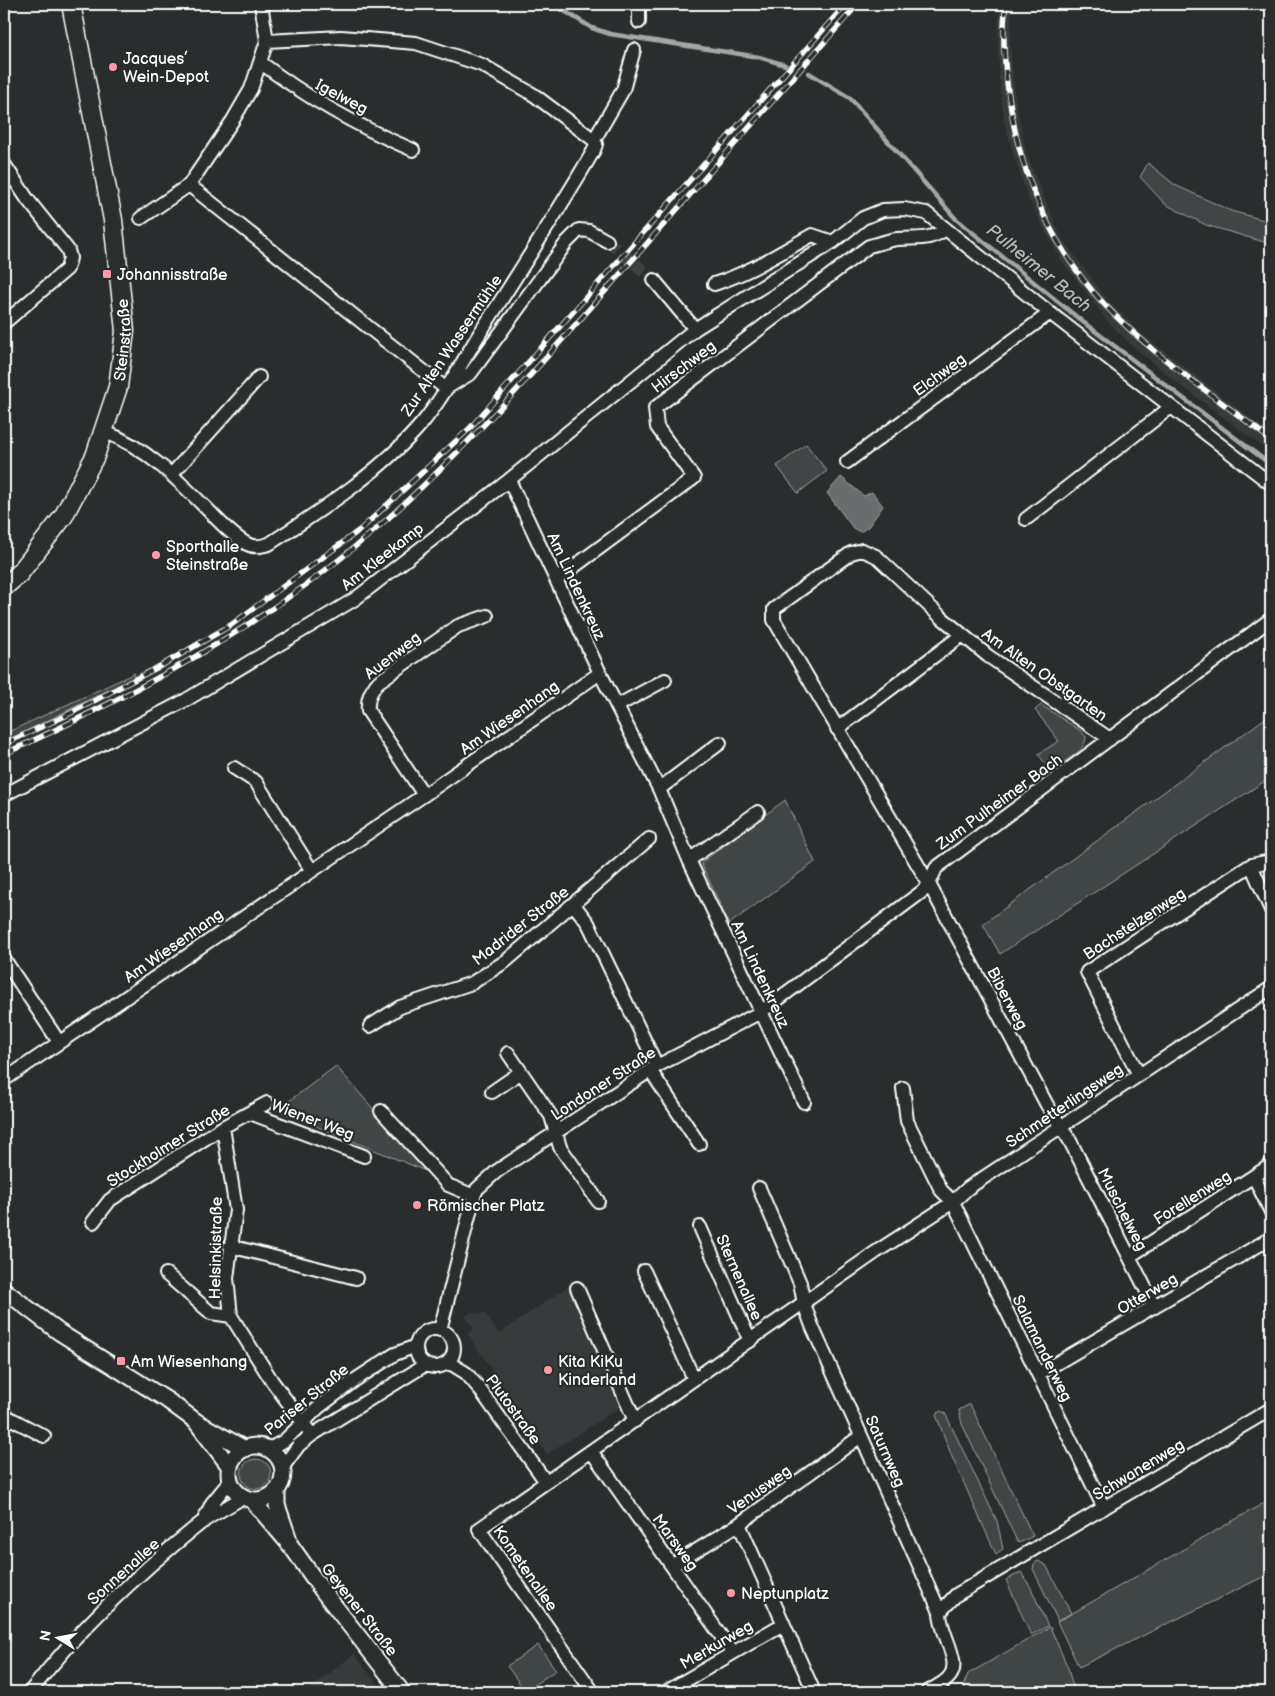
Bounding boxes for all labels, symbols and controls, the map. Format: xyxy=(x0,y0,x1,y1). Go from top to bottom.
place label: Jacques’ Wein-Depot xyxy=(123,50,209,87)
marker: Jacques’ Wein-Depot xyxy=(107,61,119,73)
street label: Igelweg xyxy=(312,76,371,119)
water label: Pulheimer Bach xyxy=(982,220,1095,317)
place label: Johannisstraße xyxy=(117,266,228,285)
marker: Johannisstraße xyxy=(101,268,113,280)
street label: Zur Alten Wassermühle xyxy=(397,271,507,421)
street label: Steinstraße xyxy=(111,297,136,382)
street label: Hirschweg xyxy=(648,337,720,398)
street label: Elchweg xyxy=(910,350,970,401)
street label: Am Kleekamp xyxy=(338,519,428,595)
street label: Am Lindenkreuz xyxy=(542,530,609,644)
place label: Sporthalle Steinstraße xyxy=(166,538,249,575)
marker: Sporthalle Steinstraße xyxy=(150,549,162,561)
street label: Am Alten Obstgarten xyxy=(978,625,1111,726)
street label: Auenweg xyxy=(361,628,425,684)
street label: Am Wiesenhang xyxy=(457,677,563,759)
street label: Zum Pulheimer Bach xyxy=(933,750,1067,855)
street label: Madrider Straße xyxy=(469,882,573,970)
street label: Bachstelzenweg xyxy=(1080,884,1189,964)
street label: Am Wiesenhang xyxy=(121,905,227,987)
street label: Am Lindenkreuz xyxy=(726,918,793,1032)
street label: Biberweg xyxy=(982,964,1031,1033)
street label: Londoner Straße xyxy=(548,1043,660,1125)
street label: Schmetterlingsweg xyxy=(1003,1060,1127,1152)
street label: Wiener Weg xyxy=(268,1096,357,1145)
street label: Stockholmer Straße xyxy=(104,1101,234,1192)
street label: Muschelweg xyxy=(1093,1165,1151,1254)
street label: Forellenweg xyxy=(1151,1167,1235,1230)
street label: Helsinkistraße xyxy=(206,1196,227,1300)
place label: Römischer Platz xyxy=(427,1197,545,1216)
marker: Römischer Platz xyxy=(411,1199,423,1211)
street label: Sternenallee xyxy=(711,1232,766,1324)
street label: Otterweg xyxy=(1114,1270,1181,1319)
street label: Salamanderweg xyxy=(1008,1292,1076,1405)
place label: Am Wiesenhang xyxy=(131,1353,247,1372)
place label: Kita KiKu Kinderland xyxy=(558,1353,636,1390)
marker: Am Wiesenhang xyxy=(115,1355,127,1367)
street label: Pariser Straße xyxy=(261,1360,353,1440)
marker: Kita KiKu Kinderland xyxy=(542,1364,554,1376)
street label: Plutostraße xyxy=(481,1371,545,1449)
street label: Saturnweg xyxy=(860,1413,909,1490)
street label: Schwanenweg xyxy=(1090,1436,1188,1505)
street label: Venusweg xyxy=(724,1461,795,1519)
street label: Marsweg xyxy=(648,1511,702,1575)
street label: Kometenallee xyxy=(488,1522,562,1616)
street label: Sonnenallee xyxy=(84,1534,164,1609)
street label: Geyener Straße xyxy=(317,1560,401,1661)
place label: Neptunplatz xyxy=(741,1585,829,1604)
marker: Neptunplatz xyxy=(725,1587,737,1599)
north arrow xyxy=(32,1614,82,1664)
street label: Merkurweg xyxy=(677,1617,757,1674)
text: N xyxy=(36,1629,55,1642)

